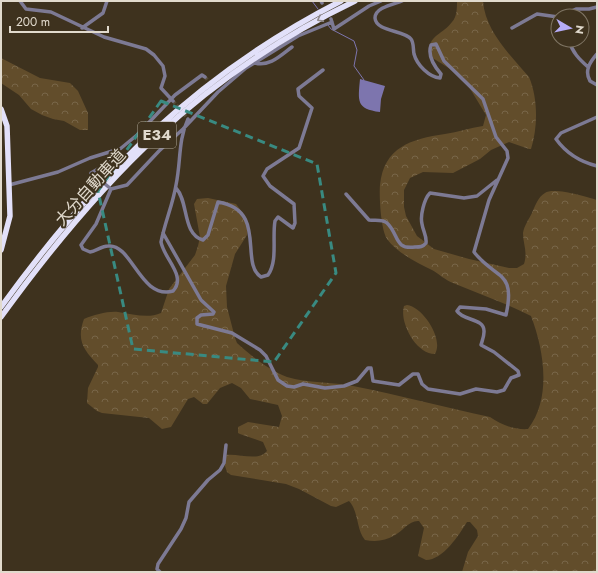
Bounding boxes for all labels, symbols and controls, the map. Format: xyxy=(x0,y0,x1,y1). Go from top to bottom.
scale bar xyxy=(10,8,108,34)
north arrow xyxy=(550,8,590,48)
text: 200 m xyxy=(16,13,50,31)
one-way arrow xyxy=(317,14,324,21)
text: N xyxy=(571,24,588,35)
road number: E34 xyxy=(138,122,176,148)
street label: 大分自動車道 xyxy=(50,144,131,231)

